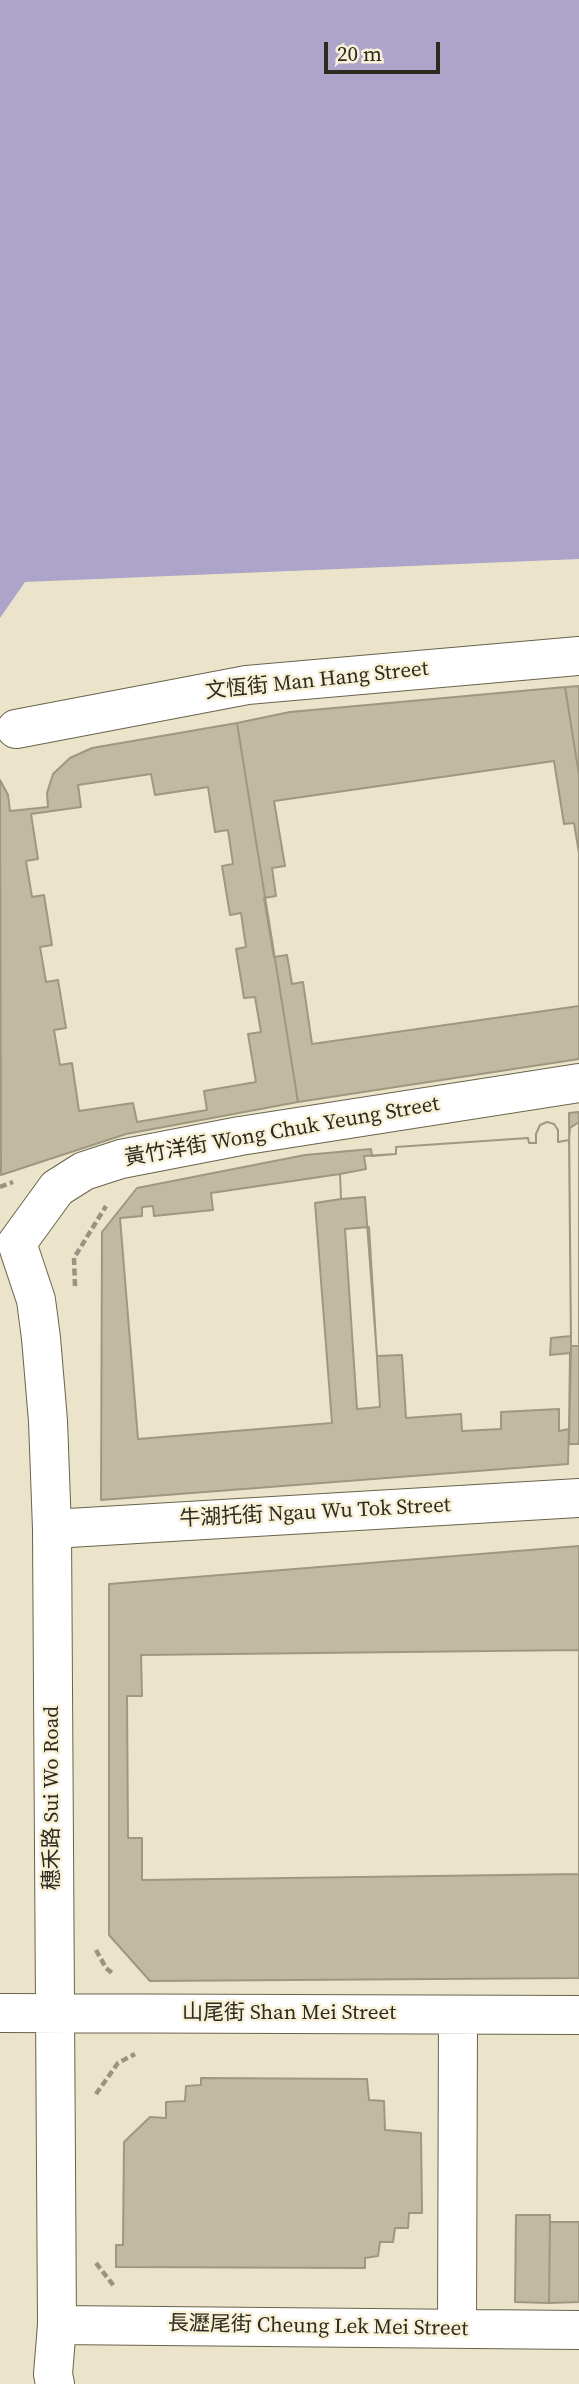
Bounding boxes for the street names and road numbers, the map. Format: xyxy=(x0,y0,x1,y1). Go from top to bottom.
street label: 文恆街 Man Hang Street xyxy=(204,657,430,705)
street label: 黃竹洋街 Wong Chuk Yeung Street xyxy=(123,1092,441,1172)
street label: 牛湖托街 Ngau Wu Tok Street xyxy=(179,1493,451,1533)
street label: 穗禾路 Sui Wo Road xyxy=(40,1706,66,1890)
street label: 山尾街 Shan Mei Street xyxy=(182,2001,396,2027)
street label: 長瀝尾街 Cheung Lek Mei Street xyxy=(168,2312,468,2342)

